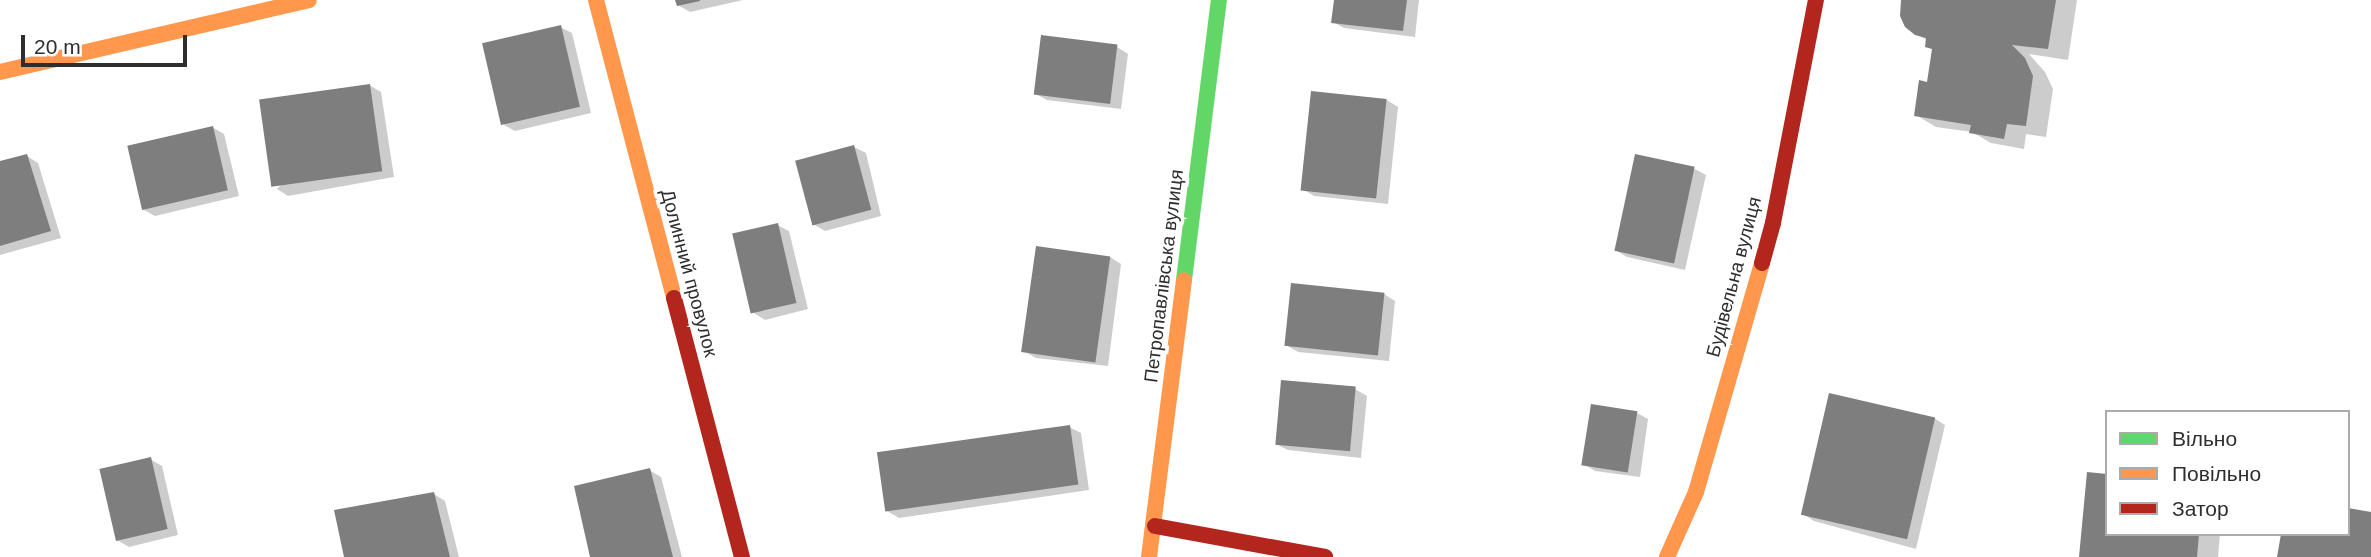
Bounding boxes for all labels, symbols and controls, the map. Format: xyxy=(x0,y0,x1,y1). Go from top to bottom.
scale bar xyxy=(24,21,191,65)
text: 20 m xyxy=(34,35,81,58)
street label: Петропавлівська вулиця xyxy=(1140,168,1188,384)
street label: Долинний провулок xyxy=(656,187,722,359)
street label: Будівельна вулиця xyxy=(1702,194,1766,360)
legend xyxy=(2105,410,2350,536)
text: Вільно xyxy=(2172,427,2237,450)
text: Повільно xyxy=(2172,462,2261,485)
text: Затор xyxy=(2172,497,2229,520)

